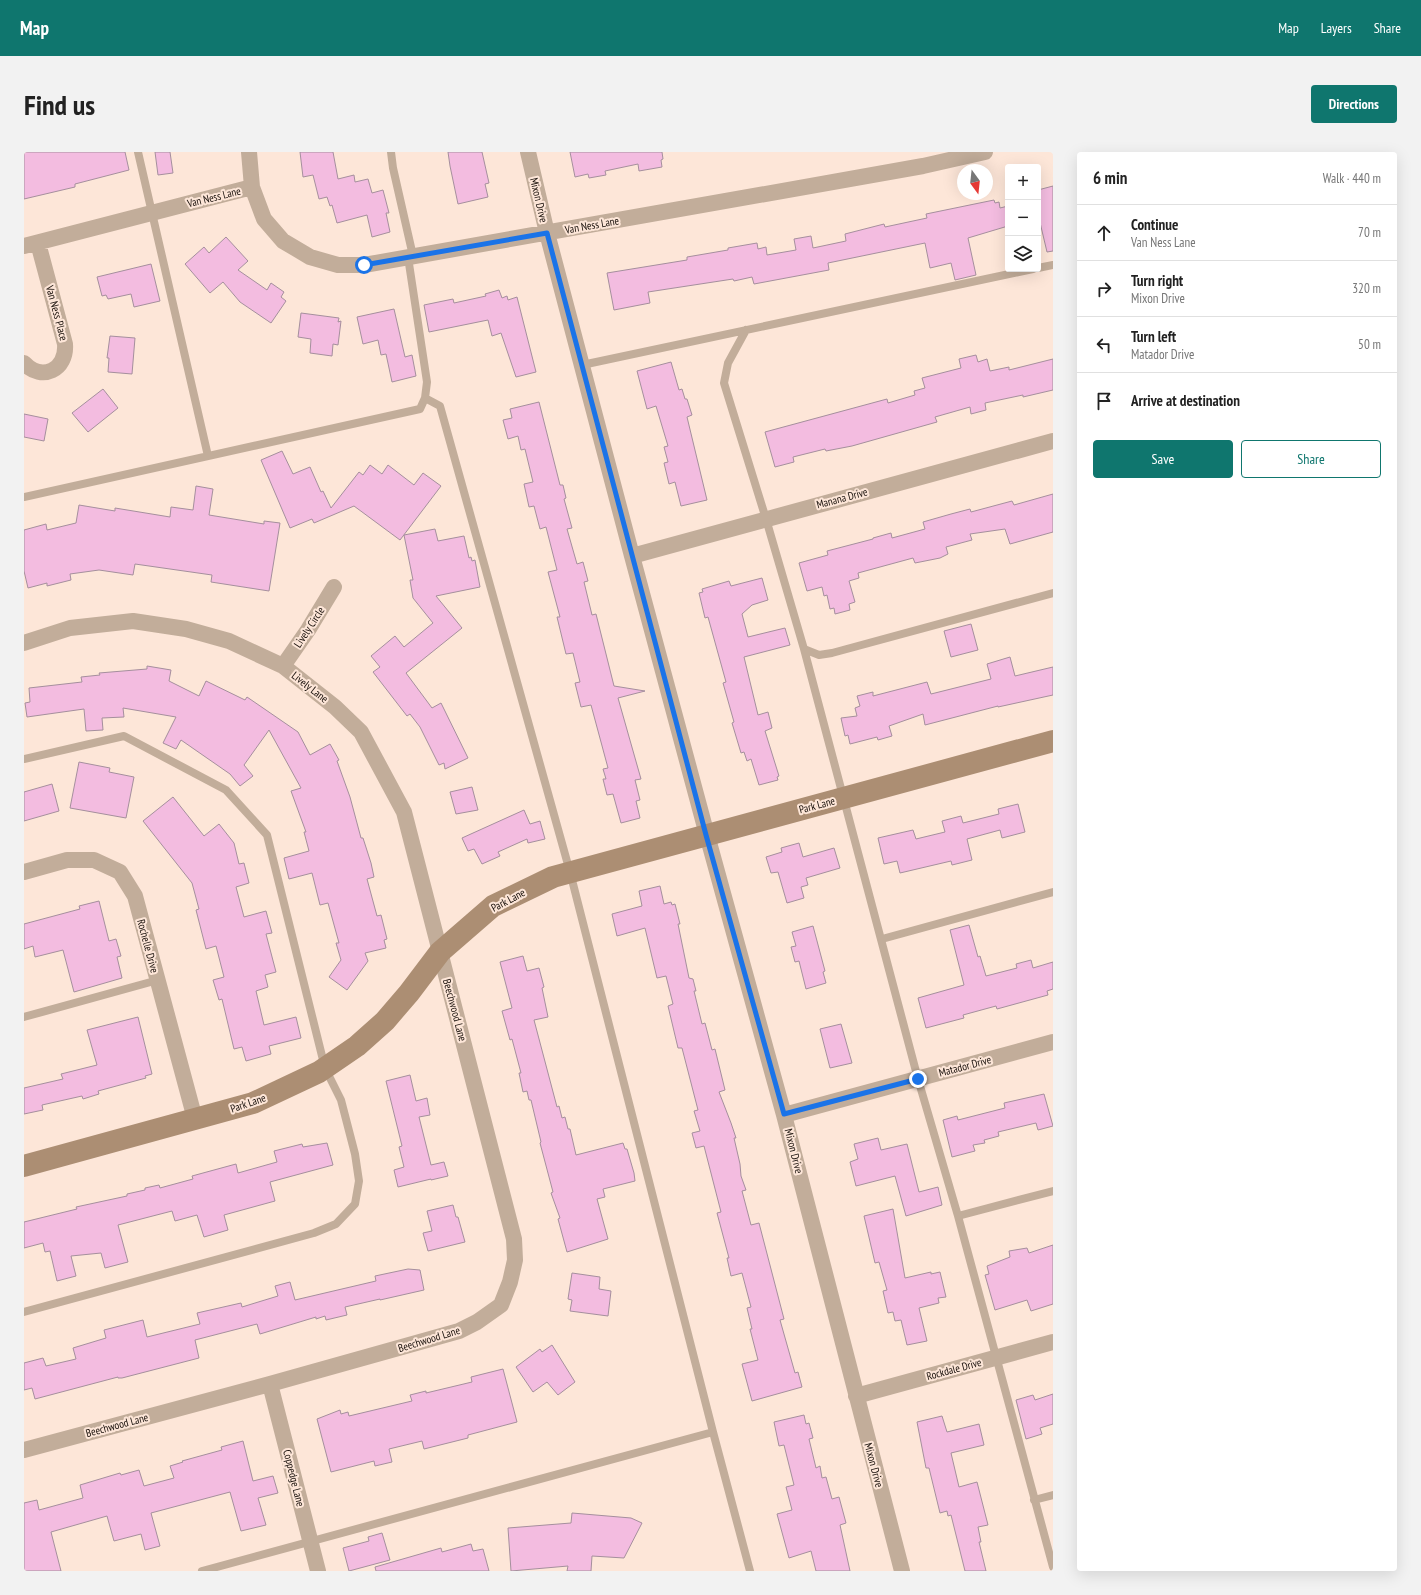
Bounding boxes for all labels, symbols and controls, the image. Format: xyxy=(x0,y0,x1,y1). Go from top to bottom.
text: Map xyxy=(20,16,49,40)
text: Map xyxy=(1278,19,1299,37)
text: Layers xyxy=(1321,19,1352,37)
text: Share xyxy=(1374,19,1401,37)
button: Directions xyxy=(1311,85,1397,123)
text: Find us xyxy=(24,86,95,123)
north arrow xyxy=(957,164,993,200)
map controls xyxy=(1005,164,1041,272)
button: + xyxy=(1005,164,1041,200)
text: 6 min xyxy=(1093,167,1127,189)
text: Walk · 440 m xyxy=(1323,170,1381,187)
street label: Mixon Drive xyxy=(527,176,551,224)
street label: Van Ness Lane xyxy=(185,183,243,211)
button: − xyxy=(1005,200,1041,236)
street label: Van Ness Lane xyxy=(563,213,621,237)
text: Continue xyxy=(1131,215,1178,234)
icon: ahead xyxy=(1093,222,1115,244)
text: 70 m xyxy=(1358,224,1381,241)
text: Van Ness Lane xyxy=(1131,234,1196,251)
button: layers xyxy=(1005,236,1041,272)
route start xyxy=(355,256,373,274)
text: Turn right xyxy=(1131,271,1183,290)
icon: right xyxy=(1093,278,1115,300)
text: 320 m xyxy=(1352,280,1381,297)
street label: Van Ness Place xyxy=(43,283,71,343)
text: Mixon Drive xyxy=(1131,290,1185,307)
text: Turn left xyxy=(1131,327,1176,346)
icon: left xyxy=(1093,334,1115,356)
text: 50 m xyxy=(1358,336,1381,353)
text: Matador Drive xyxy=(1131,346,1194,363)
icon: arrive xyxy=(1093,390,1115,412)
text: Arrive at destination xyxy=(1131,391,1240,410)
button: Save xyxy=(1093,440,1233,478)
button: Share xyxy=(1241,440,1381,478)
street label: Manana Drive xyxy=(815,484,869,512)
street label: Lively Circle xyxy=(291,604,328,650)
street label: Lively Lane xyxy=(289,668,331,706)
street label: Park Lane xyxy=(798,793,837,816)
street label: Park Lane xyxy=(489,885,528,915)
street label: Rochelle Drive xyxy=(134,918,162,975)
street label: Beechwood Lane xyxy=(440,977,470,1043)
street label: Matador Drive xyxy=(937,1052,993,1080)
route end xyxy=(909,1070,927,1088)
street label: Park Lane xyxy=(228,1090,268,1116)
street label: Mixon Drive xyxy=(782,1127,806,1175)
street label: Beechwood Lane xyxy=(396,1323,462,1355)
street label: Rockdale Drive xyxy=(925,1355,983,1383)
street label: Beechwood Lane xyxy=(84,1410,150,1440)
street label: Mixon Drive xyxy=(861,1441,887,1489)
street label: Coppedge Lane xyxy=(280,1448,308,1508)

